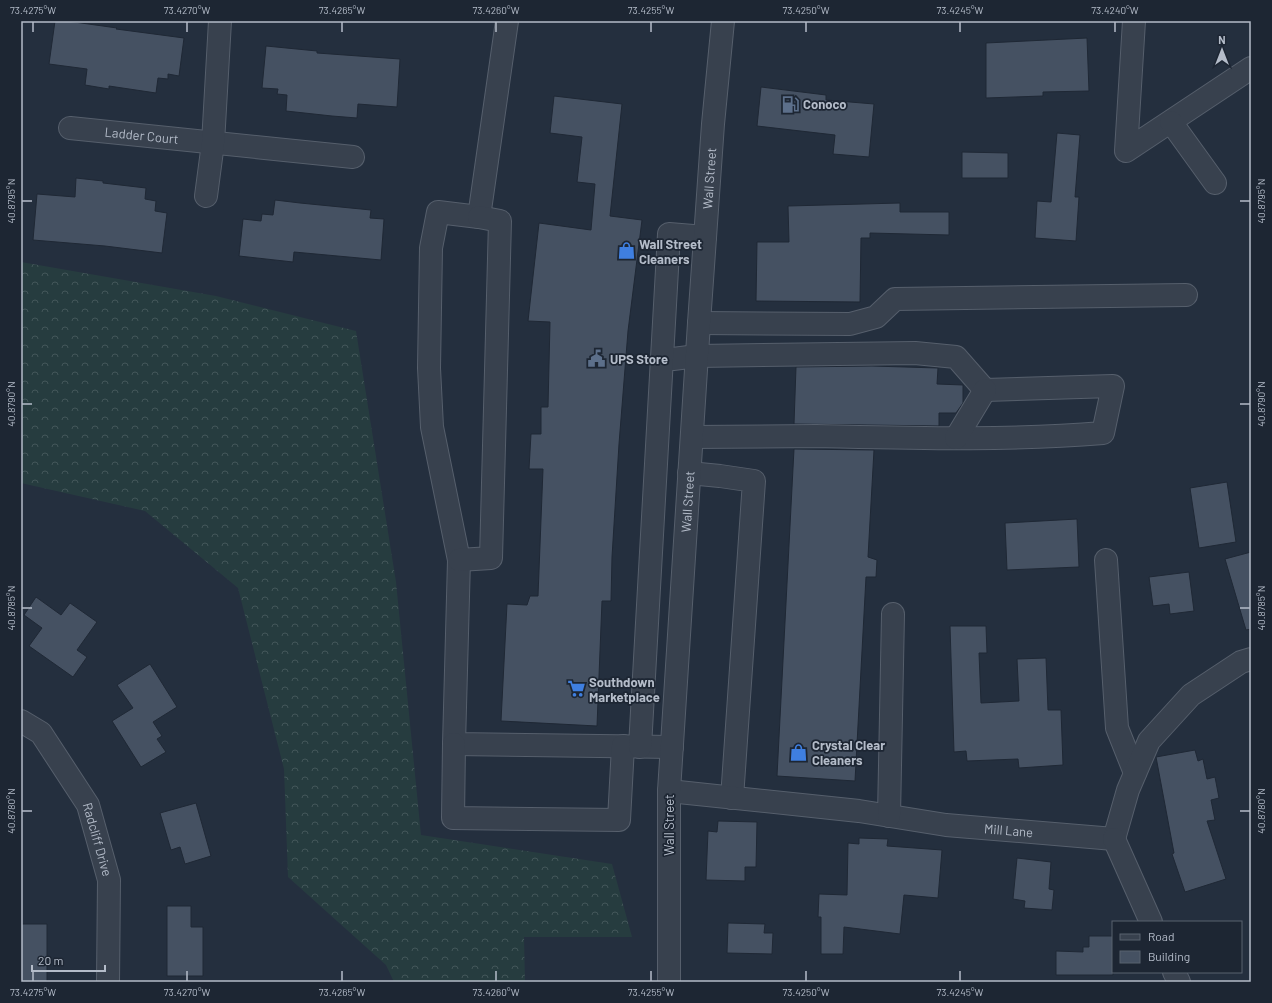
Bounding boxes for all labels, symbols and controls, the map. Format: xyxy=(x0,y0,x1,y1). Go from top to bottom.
text: 73.4275°W xyxy=(10,4,56,16)
text: 73.4270°W xyxy=(164,4,210,16)
text: 73.4265°W xyxy=(319,4,365,16)
text: 73.4260°W xyxy=(473,4,520,16)
text: 73.4255°W xyxy=(628,4,674,16)
text: 73.4250°W xyxy=(783,4,830,16)
text: 73.4245°W xyxy=(937,4,984,16)
text: 73.4240°W xyxy=(1091,4,1139,16)
north arrow xyxy=(1202,30,1242,70)
text: N xyxy=(1218,33,1226,46)
fuel station icon: Conoco xyxy=(780,94,800,114)
place label: Conoco xyxy=(803,96,847,112)
street label: Ladder Court xyxy=(104,124,179,147)
street label: Wall Street xyxy=(699,147,719,210)
text: 40.8795°N xyxy=(5,179,17,223)
text: 40.8795°N xyxy=(1255,179,1267,223)
place label: Wall Street Cleaners xyxy=(639,236,702,267)
shop icon: Wall Street Cleaners xyxy=(616,241,636,261)
public building icon: UPS Store xyxy=(587,349,607,369)
place label: UPS Store xyxy=(610,351,668,367)
text: 40.8790°N xyxy=(5,381,17,427)
text: 40.8790°N xyxy=(1255,381,1267,427)
street label: Wall Street xyxy=(678,470,698,533)
text: 40.8785°N xyxy=(5,586,17,630)
text: 40.8785°N xyxy=(1255,586,1267,630)
place label: Southdown Marketplace xyxy=(589,674,660,705)
supermarket icon: Southdown Marketplace xyxy=(566,679,586,699)
place label: Crystal Clear Cleaners xyxy=(812,737,885,768)
shop icon: Crystal Clear Cleaners xyxy=(789,742,809,762)
text: 40.8780°N xyxy=(5,788,17,834)
text: 40.8780°N xyxy=(1255,788,1267,834)
street label: Wall Street xyxy=(661,794,677,856)
street label: Radcliff Drive xyxy=(80,801,116,878)
street label: Mill Lane xyxy=(983,820,1034,840)
legend xyxy=(1112,921,1242,973)
text: Road xyxy=(1148,929,1175,943)
scale bar xyxy=(32,947,105,973)
text: Building xyxy=(1148,949,1190,963)
text: 20 m xyxy=(38,953,64,967)
text: 73.4275°W xyxy=(10,986,56,998)
text: 73.4270°W xyxy=(164,986,210,998)
text: 73.4265°W xyxy=(319,986,365,998)
text: 73.4260°W xyxy=(473,986,520,998)
text: 73.4255°W xyxy=(628,986,674,998)
text: 73.4250°W xyxy=(783,986,830,998)
text: 73.4245°W xyxy=(937,986,984,998)

